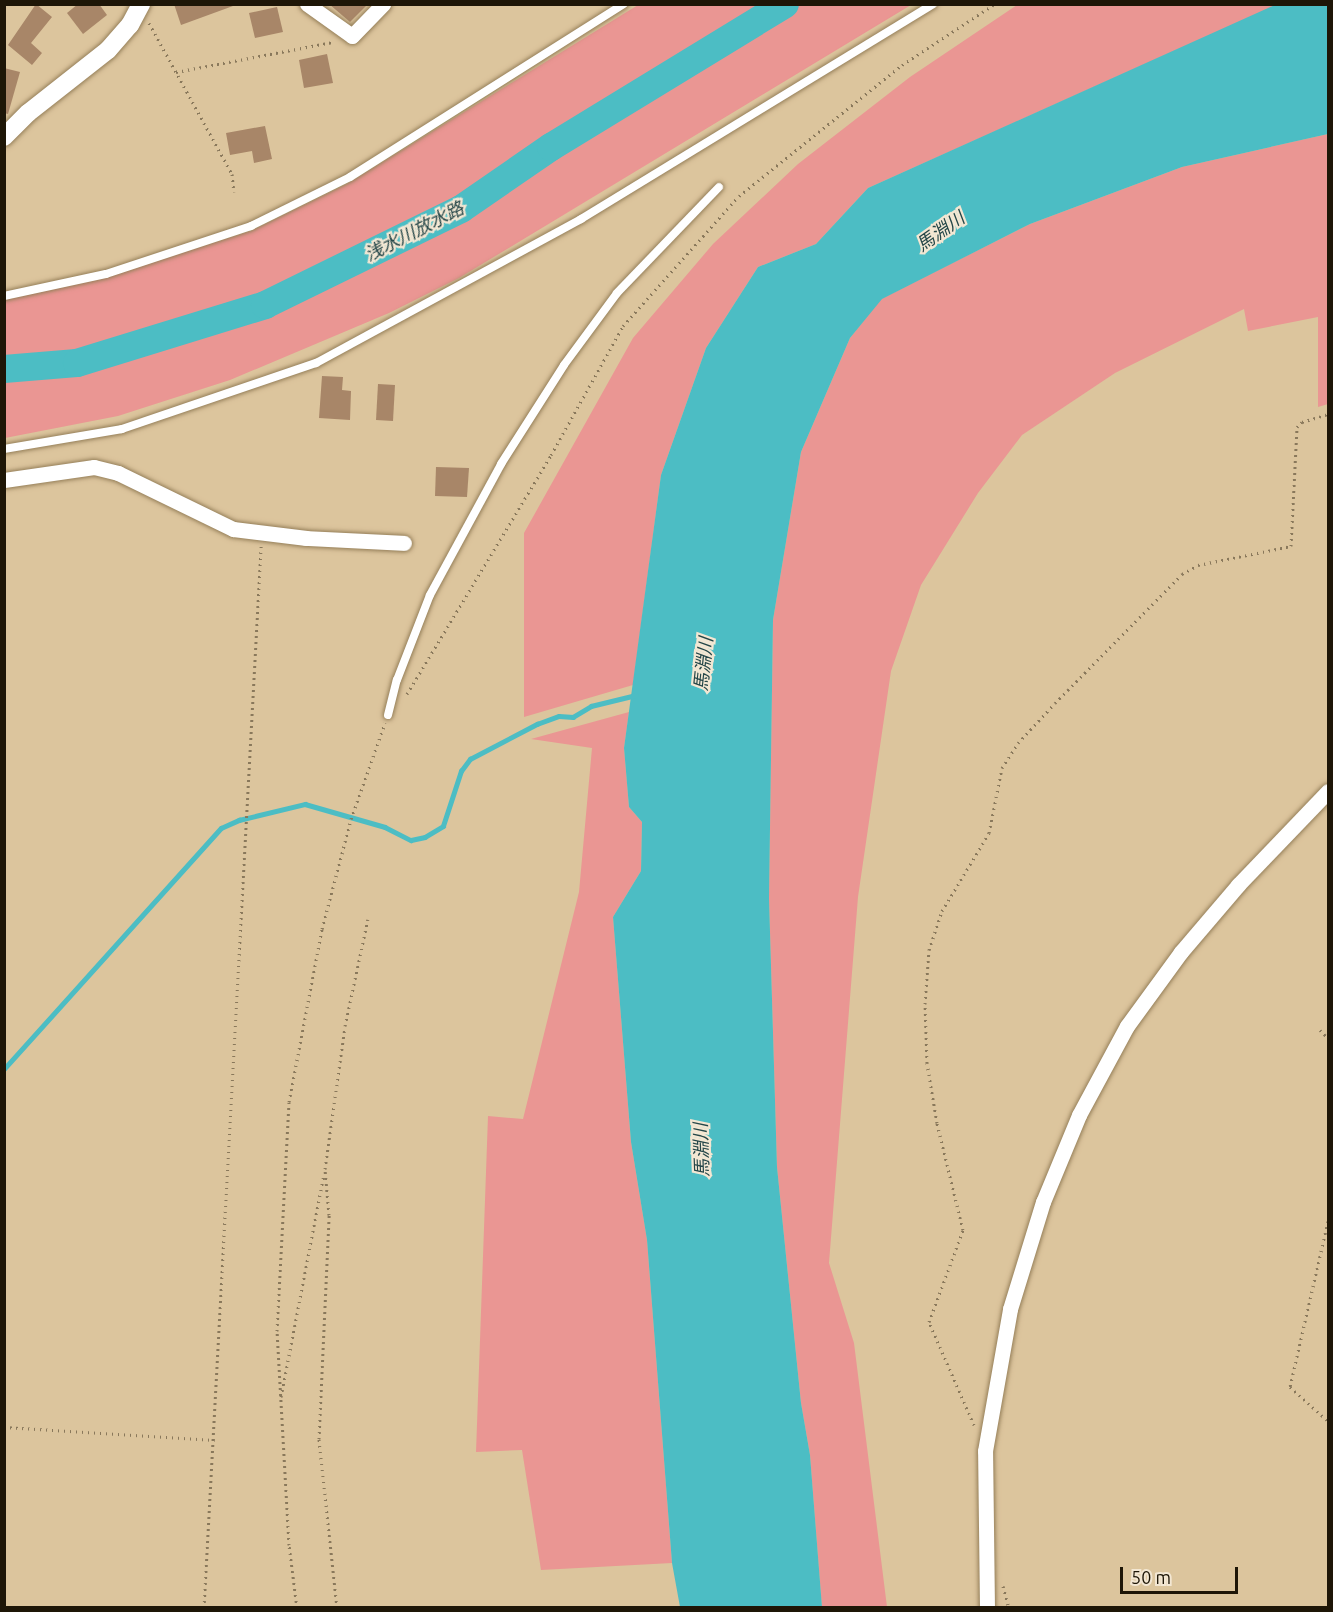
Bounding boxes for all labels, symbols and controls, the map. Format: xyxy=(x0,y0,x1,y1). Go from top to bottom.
water label: 浅水川放水路 xyxy=(361,197,467,265)
water label: 馬淵川 xyxy=(912,207,968,255)
water label: 馬淵川 xyxy=(689,636,717,692)
water label: 馬淵川 xyxy=(689,1123,713,1177)
scale bar xyxy=(1123,1555,1242,1593)
text: 50 m xyxy=(1131,1567,1171,1587)

